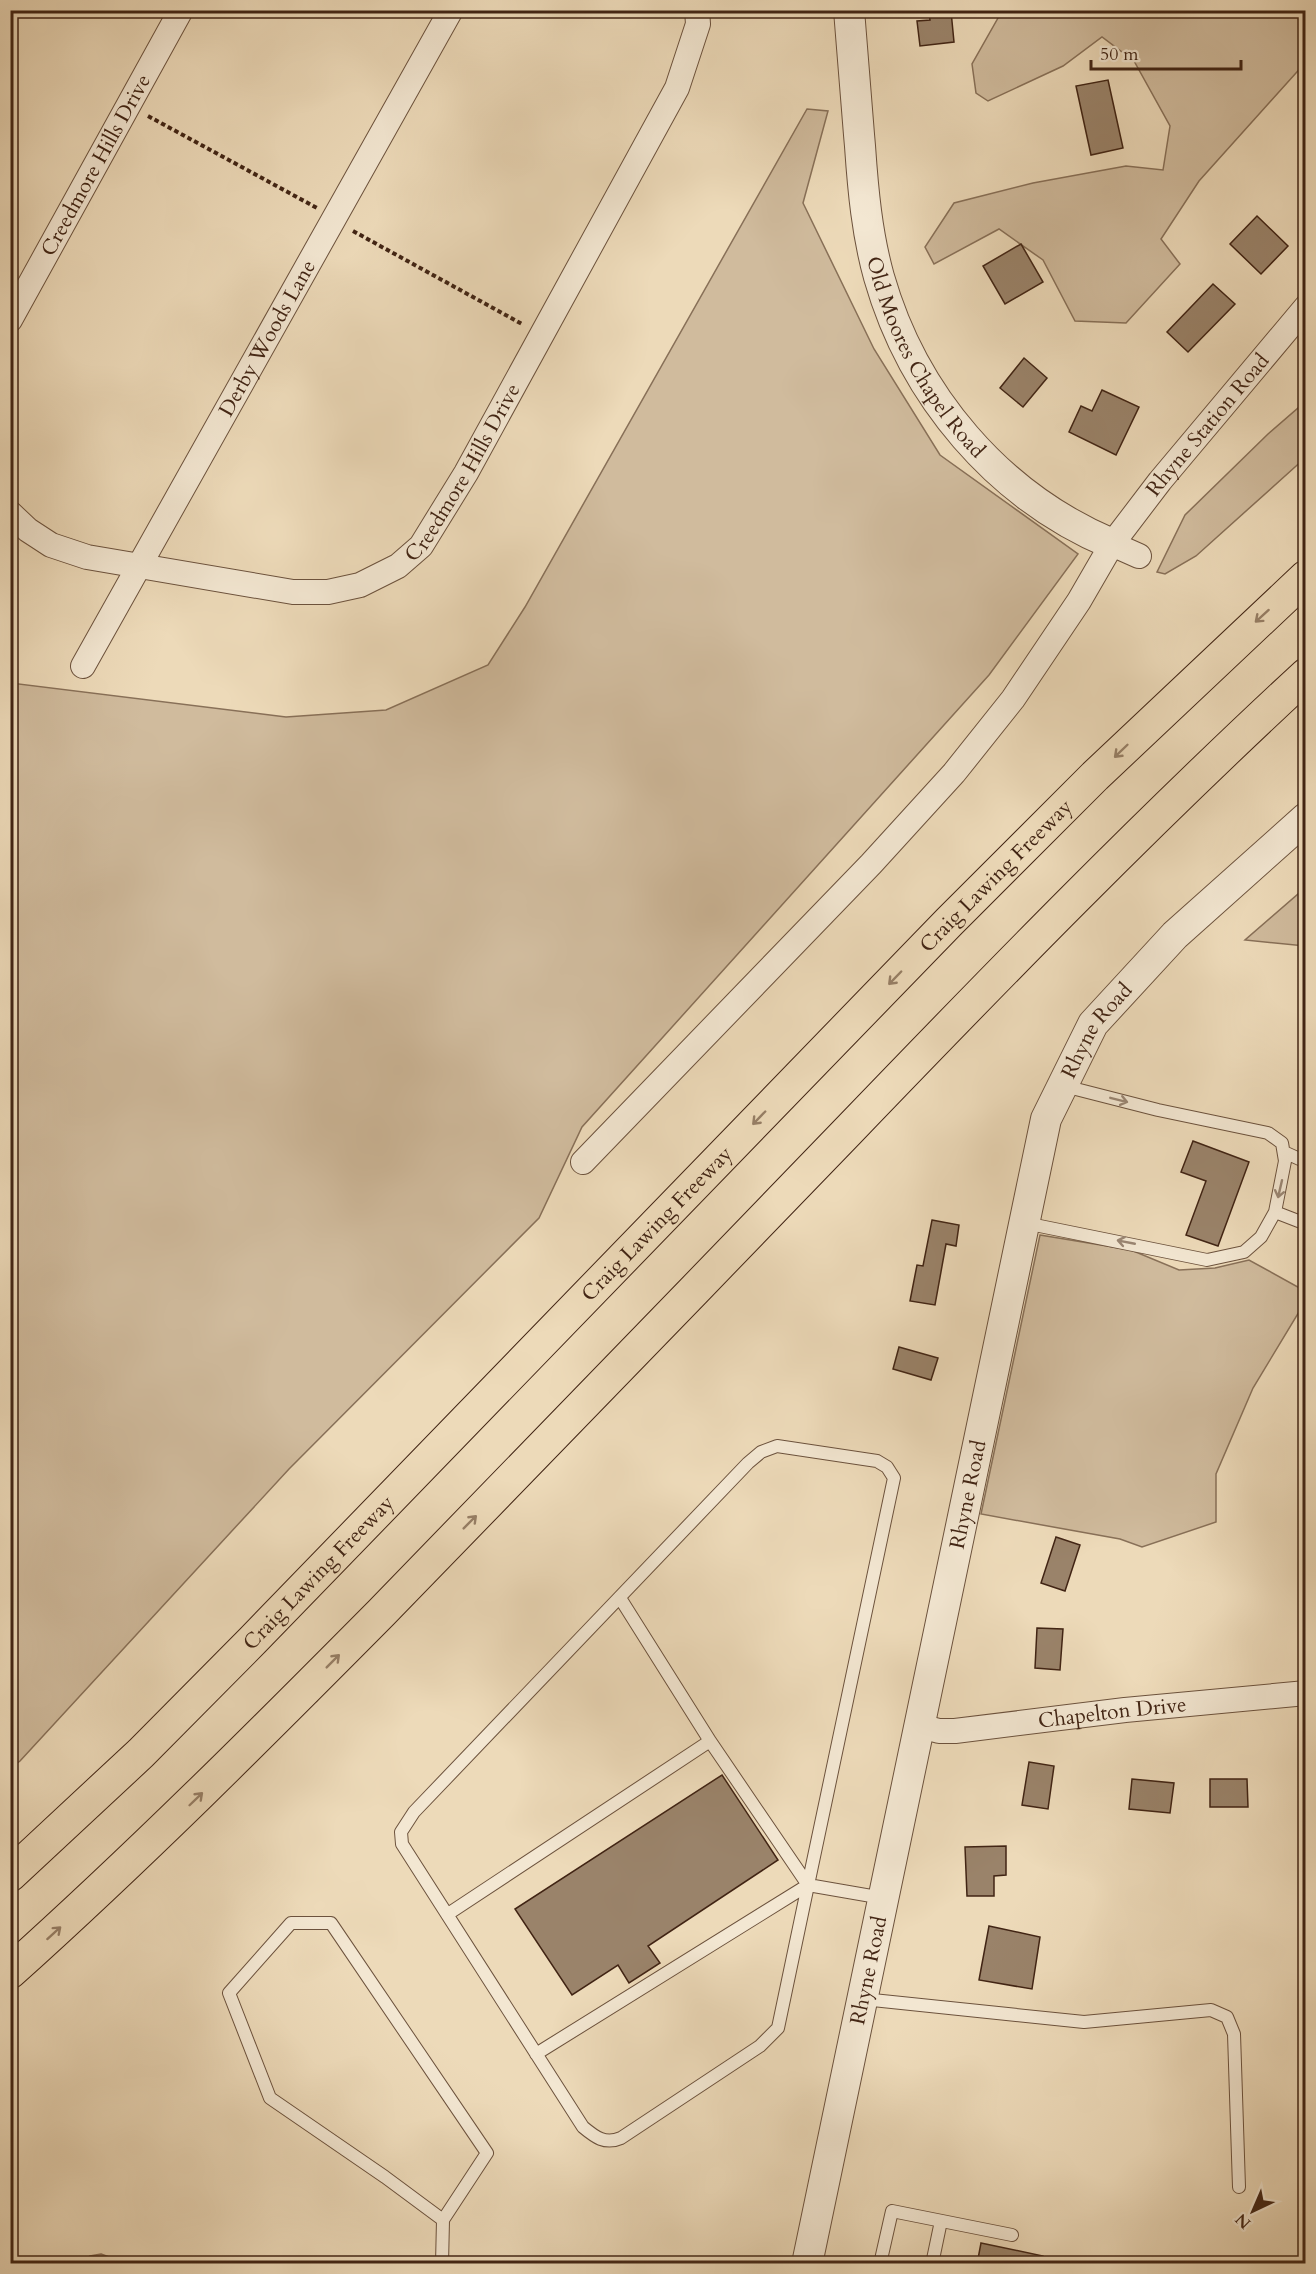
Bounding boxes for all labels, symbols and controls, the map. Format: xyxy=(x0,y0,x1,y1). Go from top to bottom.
scale bar xyxy=(1091,33,1241,71)
text: 50 m xyxy=(1100,42,1139,67)
street label: Creedmore Hills Drive xyxy=(34,69,157,261)
street label: Old Moores Chapel Road xyxy=(860,253,992,464)
street label: Derby Woods Lane xyxy=(211,255,323,422)
street label: Rhyne Station Road xyxy=(1139,347,1276,502)
street label: Creedmore Hills Drive xyxy=(398,378,527,569)
one-way arrow xyxy=(1255,609,1270,623)
one-way arrow xyxy=(1114,743,1129,758)
street label: Craig Lawing Freeway xyxy=(913,792,1079,959)
one-way arrow xyxy=(887,971,902,986)
street label: Rhyne Road xyxy=(1054,976,1139,1083)
one-way arrow xyxy=(1110,1095,1129,1107)
one-way arrow xyxy=(752,1111,766,1126)
street label: Craig Lawing Freeway xyxy=(575,1140,739,1308)
one-way arrow xyxy=(1274,1179,1285,1199)
one-way arrow xyxy=(1117,1236,1136,1247)
street label: Rhyne Road xyxy=(942,1438,993,1552)
street label: Craig Lawing Freeway xyxy=(236,1489,400,1657)
one-way arrow xyxy=(463,1514,478,1529)
one-way arrow xyxy=(326,1653,341,1668)
street label: Chapelton Drive xyxy=(1036,1690,1188,1735)
one-way arrow xyxy=(188,1792,203,1806)
street label: Rhyne Road xyxy=(843,1913,894,2027)
one-way arrow xyxy=(46,1926,61,1940)
north arrow xyxy=(1223,2181,1283,2241)
text: N xyxy=(1231,2208,1256,2234)

